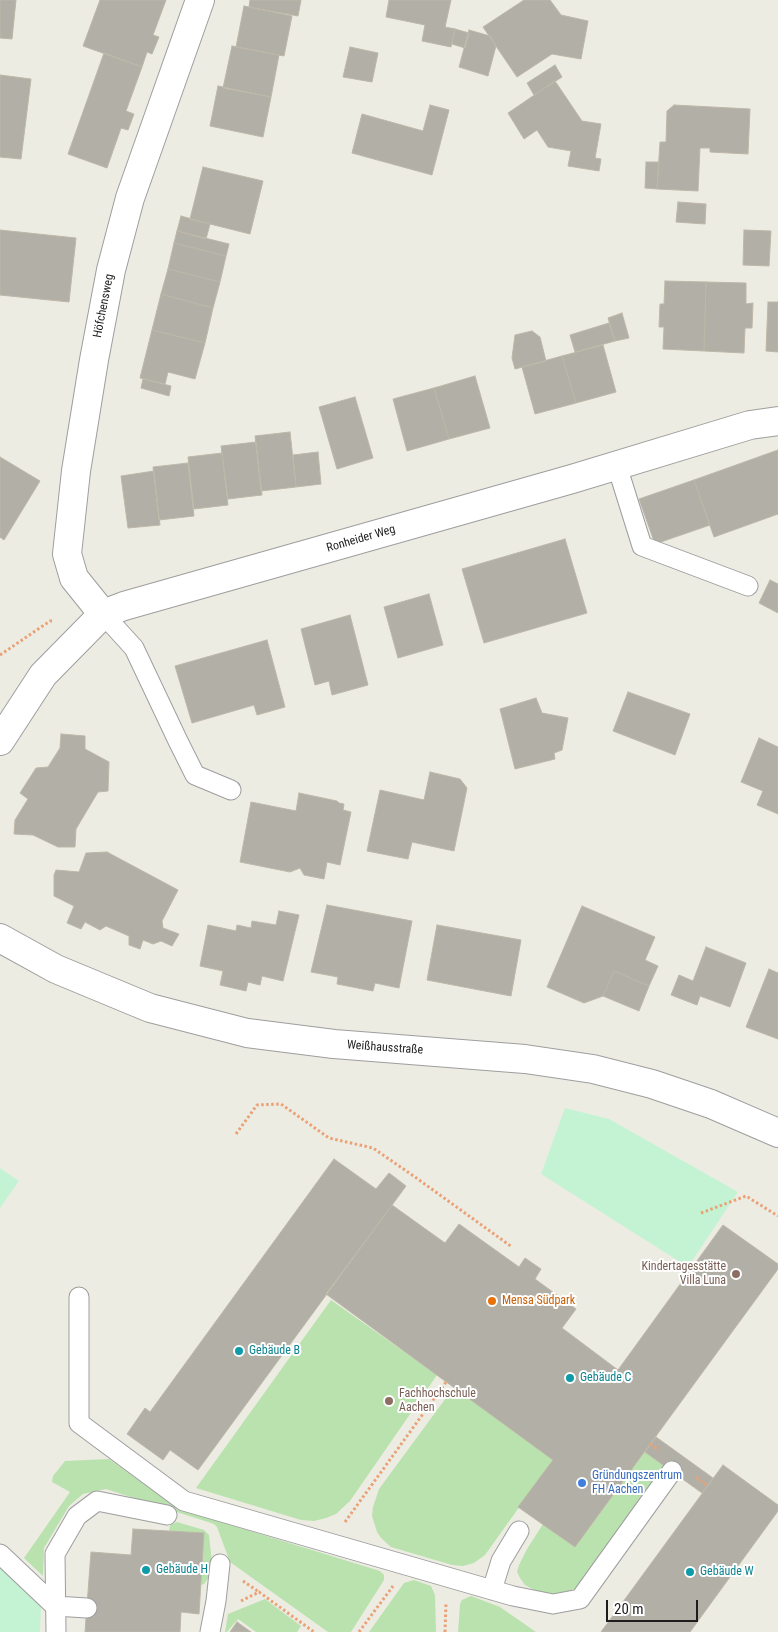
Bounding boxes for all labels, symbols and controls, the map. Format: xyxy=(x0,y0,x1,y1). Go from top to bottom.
street label: Höfchensweg xyxy=(91,273,117,339)
street label: Ronheider Weg xyxy=(325,522,397,556)
street label: Weißhausstraße xyxy=(346,1038,424,1058)
place label: Kindertagesstätte Villa Luna xyxy=(642,1260,726,1288)
marker: Kindertagesstätte Villa Luna xyxy=(730,1268,742,1280)
place label: Mensa Südpark xyxy=(502,1294,575,1308)
marker: Mensa Südpark xyxy=(486,1295,498,1307)
place label: Gebäude B xyxy=(249,1344,300,1358)
marker: Gebäude B xyxy=(233,1345,245,1357)
place label: Gebäude C xyxy=(580,1371,631,1385)
marker: Gebäude C xyxy=(564,1372,576,1384)
place label: Fachhochschule Aachen xyxy=(399,1387,476,1415)
marker: Fachhochschule Aachen xyxy=(383,1395,395,1407)
place label: Gründungszentrum FH Aachen xyxy=(592,1469,682,1497)
marker: Gründungszentrum FH Aachen xyxy=(576,1477,588,1489)
place label: Gebäude H xyxy=(156,1563,208,1577)
marker: Gebäude H xyxy=(140,1564,152,1576)
place label: Gebäude W xyxy=(700,1565,754,1579)
marker: Gebäude W xyxy=(684,1566,696,1578)
scale bar xyxy=(608,1590,700,1622)
text: 20 m xyxy=(614,1600,644,1618)

